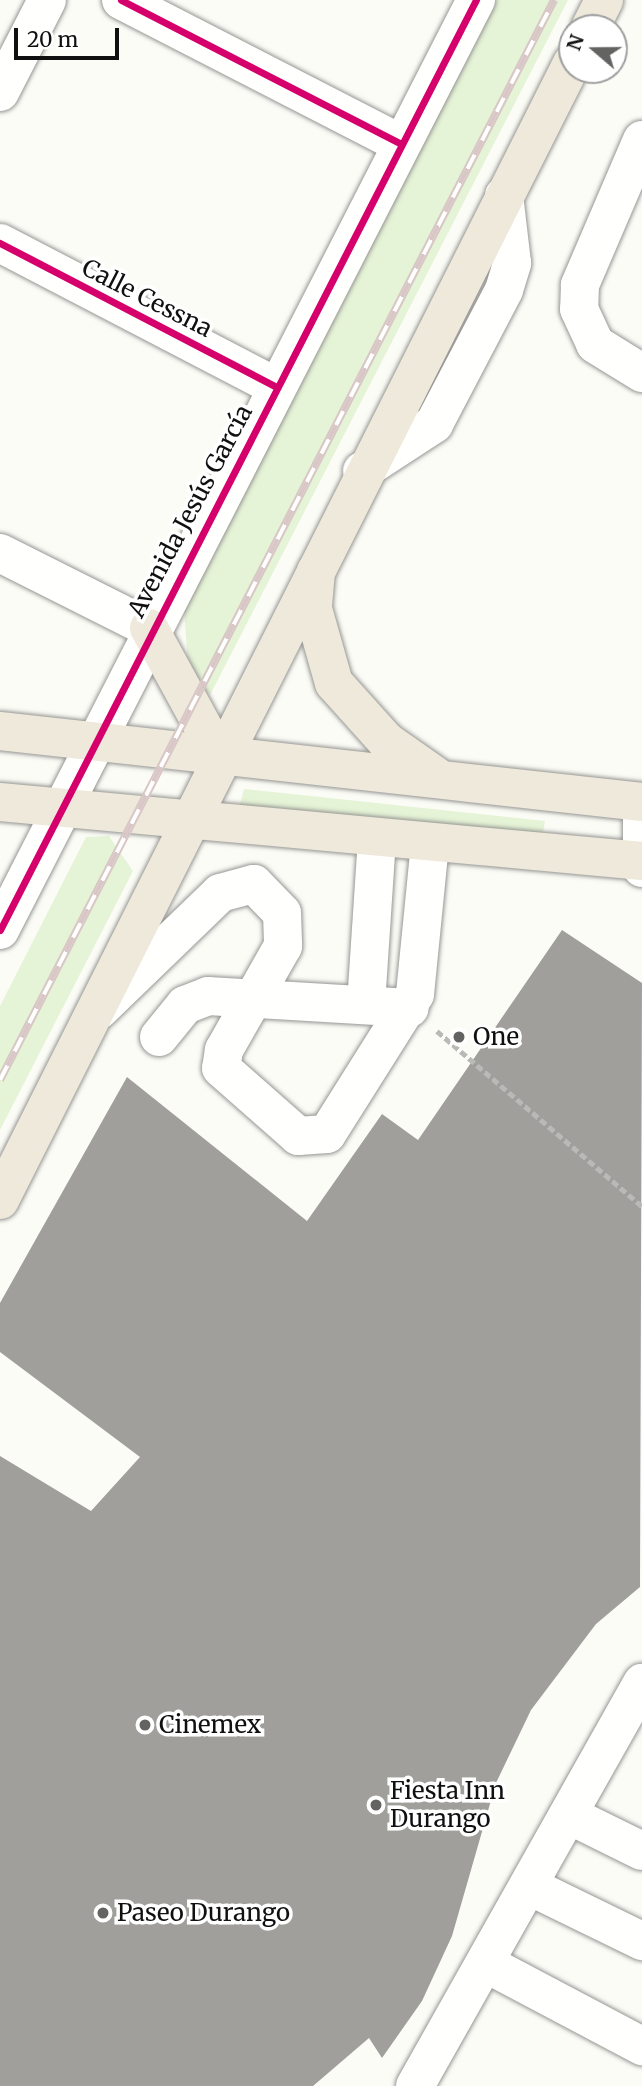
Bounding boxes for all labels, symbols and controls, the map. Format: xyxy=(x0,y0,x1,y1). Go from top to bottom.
scale bar xyxy=(18,14,122,58)
north arrow xyxy=(558,14,628,84)
text: 20 m xyxy=(27,26,78,53)
text: N xyxy=(561,31,589,54)
street label: Calle Cessna xyxy=(77,253,217,343)
street label: Avenida Jesús García xyxy=(122,400,258,622)
place label: One xyxy=(473,1023,519,1051)
marker: One xyxy=(451,1029,467,1045)
place label: Cinemex xyxy=(159,1711,261,1739)
marker: Cinemex xyxy=(137,1717,153,1733)
place label: Fiesta Inn Durango xyxy=(390,1777,505,1833)
marker: Fiesta Inn Durango xyxy=(368,1797,384,1813)
place label: Paseo Durango xyxy=(117,1899,290,1927)
marker: Paseo Durango xyxy=(95,1905,111,1921)

